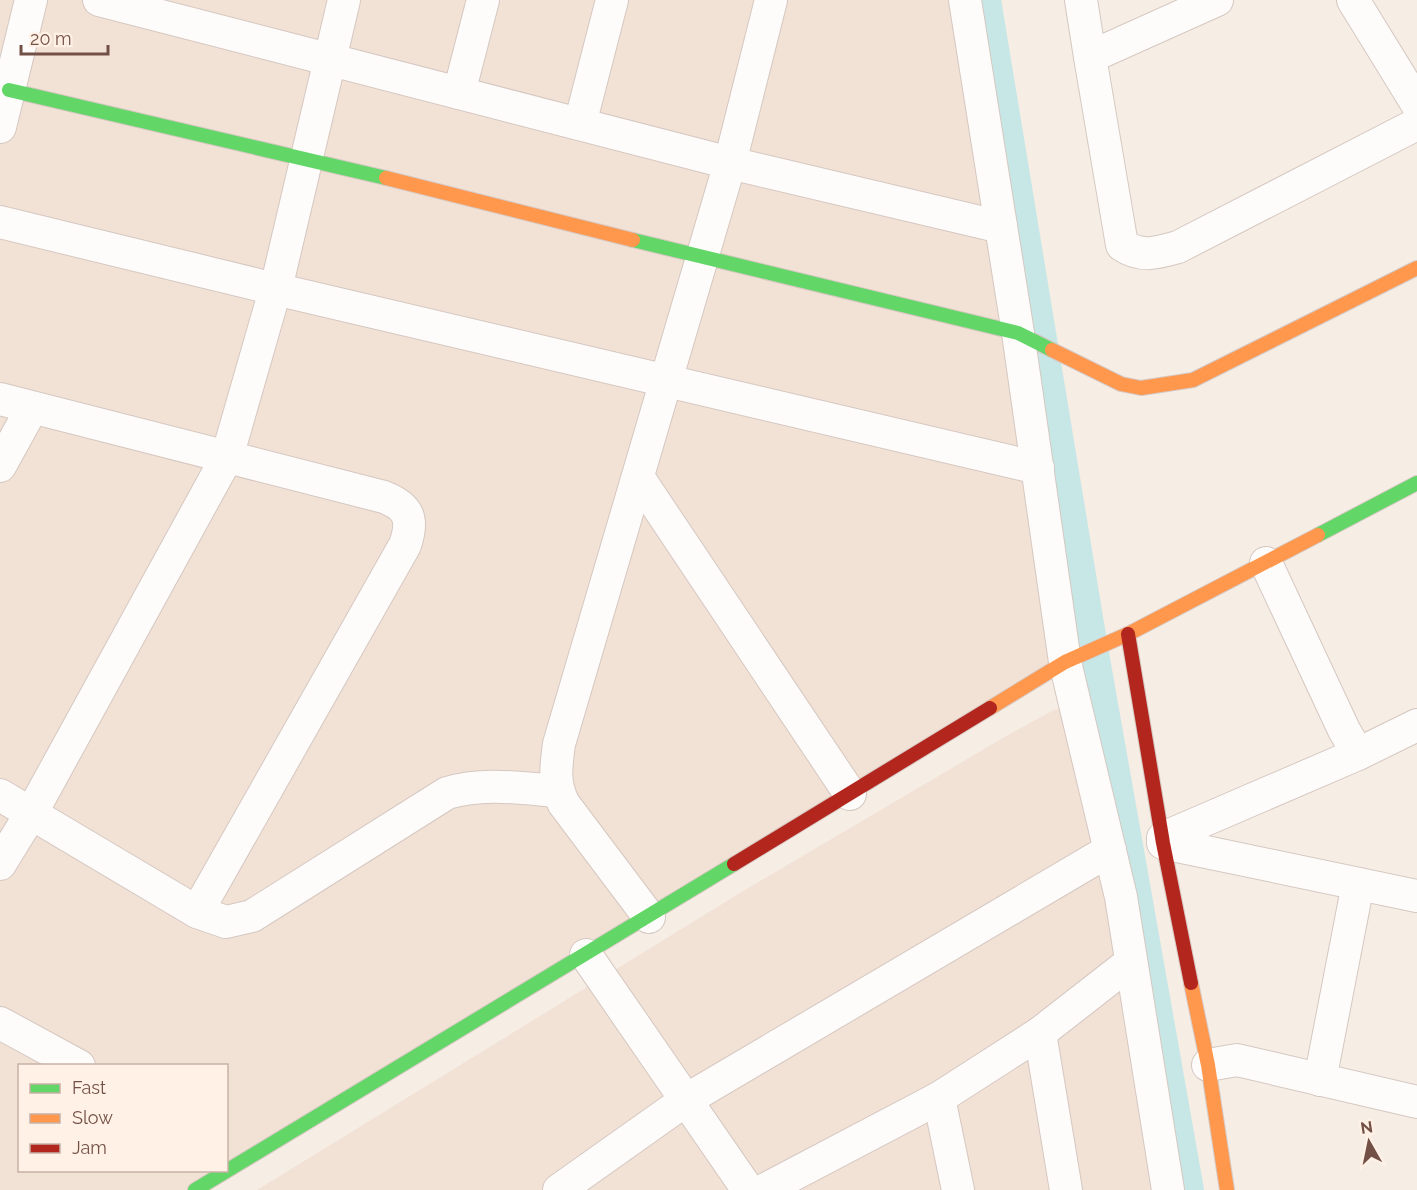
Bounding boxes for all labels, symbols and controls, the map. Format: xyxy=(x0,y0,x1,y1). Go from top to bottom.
scale bar xyxy=(21,18,108,56)
text: 20 m xyxy=(30,28,72,49)
legend xyxy=(18,1064,228,1172)
text: Fast xyxy=(72,1077,106,1098)
text: Slow xyxy=(72,1107,113,1128)
north arrow xyxy=(1339,1112,1399,1172)
text: N xyxy=(1359,1117,1374,1138)
text: Jam xyxy=(72,1137,107,1158)

